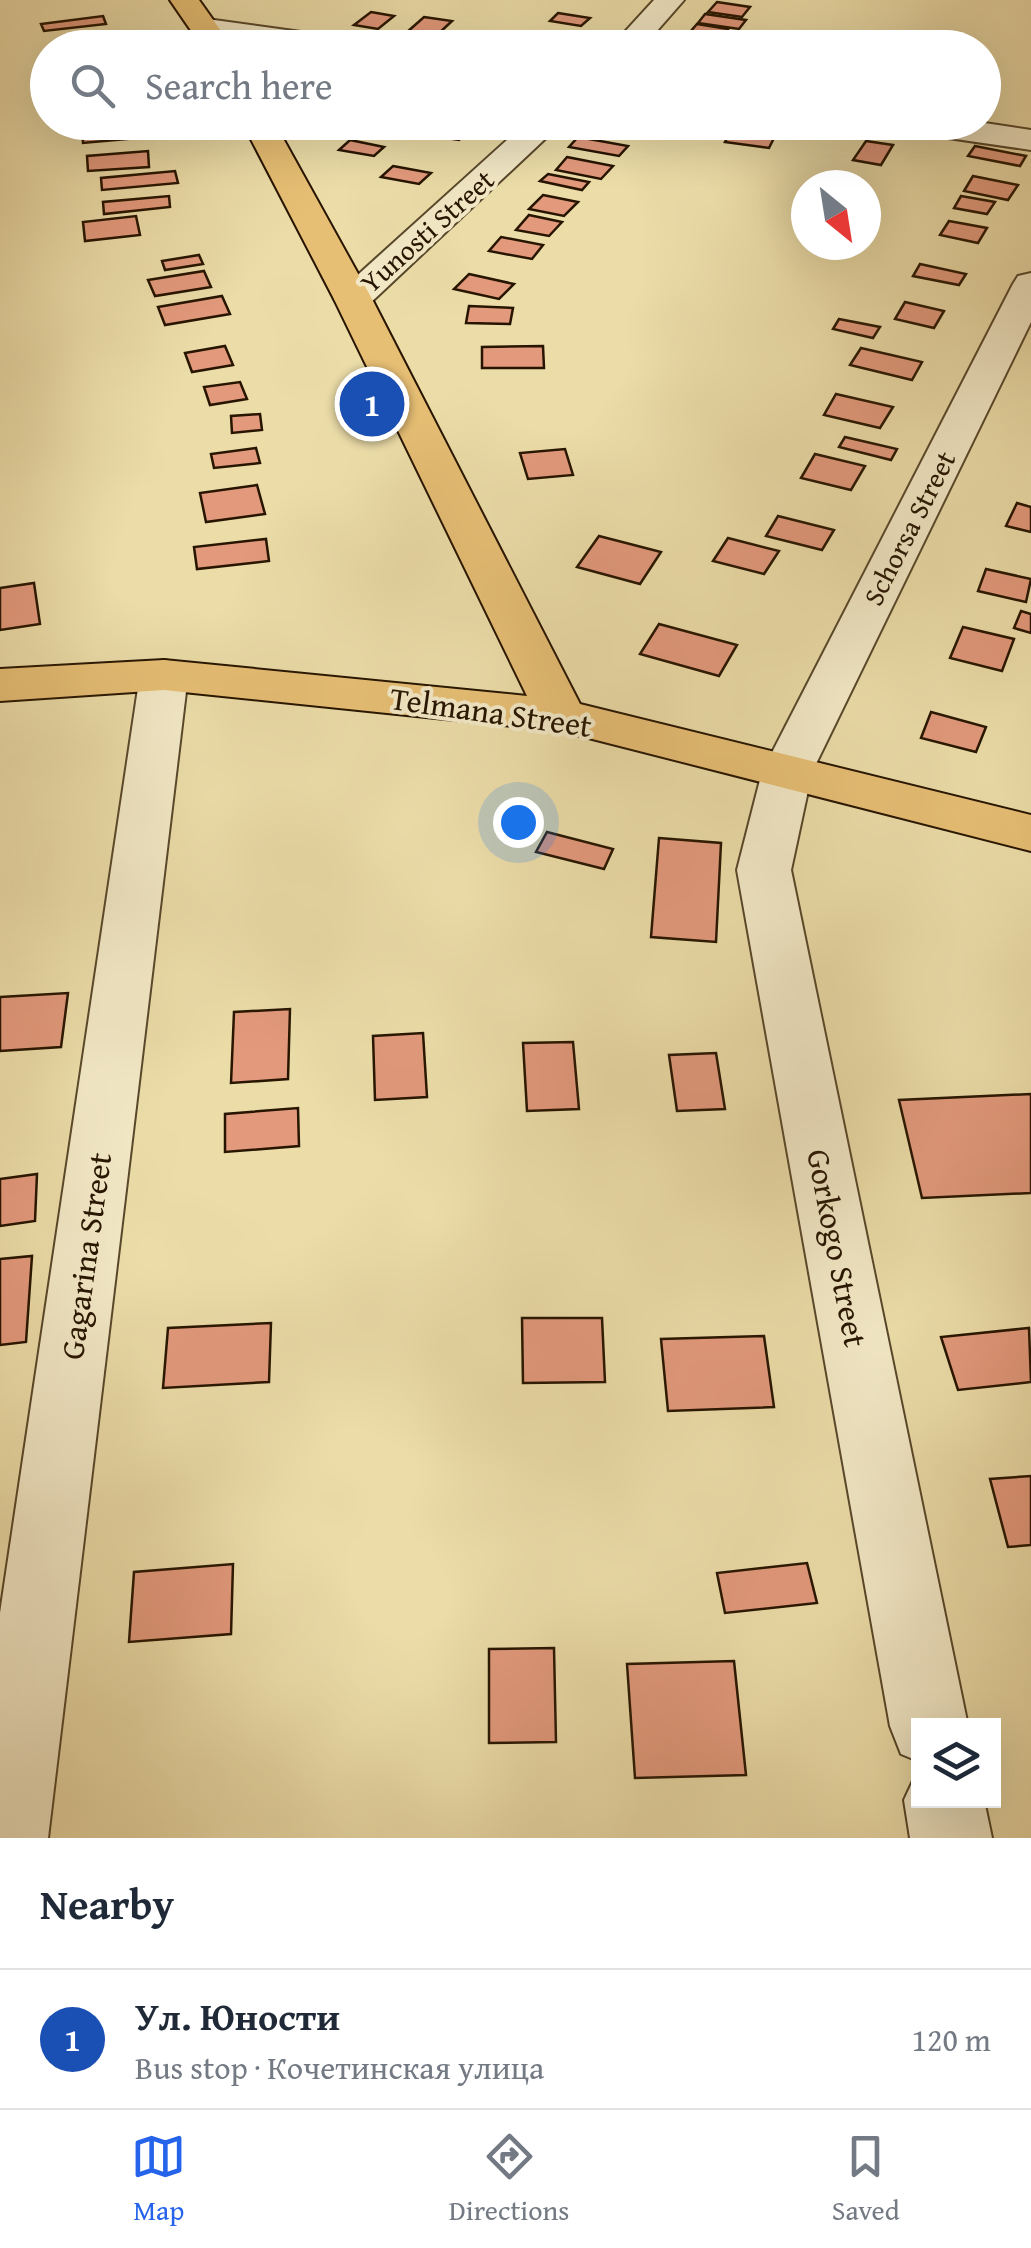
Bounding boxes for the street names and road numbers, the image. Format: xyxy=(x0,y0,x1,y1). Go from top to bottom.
street label: Yunosti Street xyxy=(351,159,503,302)
street label: Schorsa Street xyxy=(852,443,965,612)
street label: Telmana Street xyxy=(387,674,595,749)
street label: Gorkogo Street xyxy=(795,1145,880,1351)
street label: Gagarina Street xyxy=(48,1150,123,1362)

